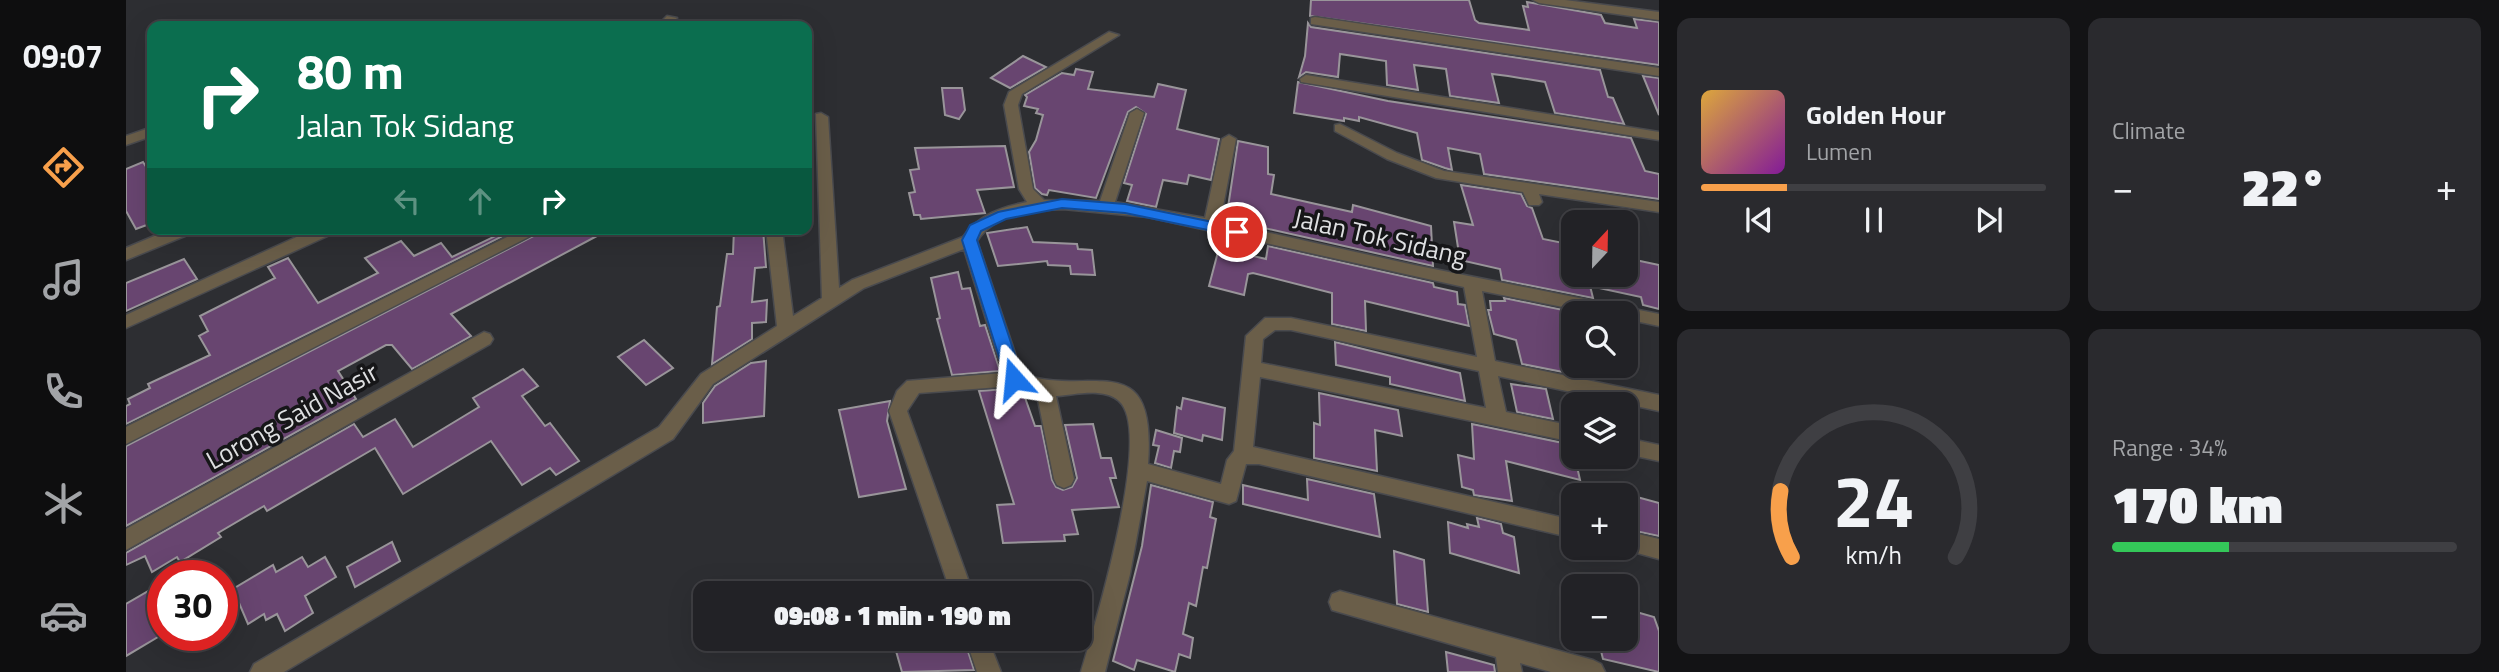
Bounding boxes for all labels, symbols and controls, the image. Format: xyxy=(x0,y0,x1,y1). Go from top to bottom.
text: 09:07 xyxy=(23,32,103,80)
text: 80 m xyxy=(297,33,404,108)
icon: right xyxy=(182,49,273,140)
text: Golden Hour xyxy=(1806,95,1946,134)
text: Jalan Tok Sidang xyxy=(297,101,514,149)
text: Climate xyxy=(2112,113,2185,148)
text: Lumen xyxy=(1806,134,1872,169)
icon: directions xyxy=(39,143,88,192)
text: 22° xyxy=(2242,147,2327,226)
text: − xyxy=(2112,158,2133,216)
text: + xyxy=(2436,158,2457,216)
icon: left xyxy=(388,182,426,220)
icon: ahead xyxy=(461,182,499,220)
icon: right xyxy=(534,182,572,220)
street label: Jalan Tok Sidang xyxy=(1290,198,1470,275)
icon: previous xyxy=(1740,201,1778,239)
icon: pause xyxy=(1855,201,1893,239)
icon: next xyxy=(1970,201,2008,239)
pin xyxy=(1207,202,1267,262)
north arrow xyxy=(1561,210,1638,287)
map controls xyxy=(1561,210,1638,651)
icon: arrive xyxy=(1218,213,1256,251)
icon: music xyxy=(39,255,88,304)
button: search xyxy=(1561,301,1638,378)
position arrow xyxy=(977,342,1051,416)
street label: Lorong Said Nasir xyxy=(199,352,385,479)
icon: phone xyxy=(39,367,88,416)
button: layers xyxy=(1561,392,1638,469)
text: Range · 34% xyxy=(2112,430,2227,465)
text: 24 xyxy=(1833,446,1914,556)
text: 170 km xyxy=(2112,464,2283,543)
icon: climate xyxy=(39,479,88,528)
button: + xyxy=(1561,483,1638,560)
text: km/h xyxy=(1845,536,1902,574)
speed limit sign: 30 xyxy=(147,560,238,651)
button: − xyxy=(1561,574,1638,651)
icon: car xyxy=(39,591,88,640)
text: 09:08 · 1 min · 190 m xyxy=(774,596,1011,635)

